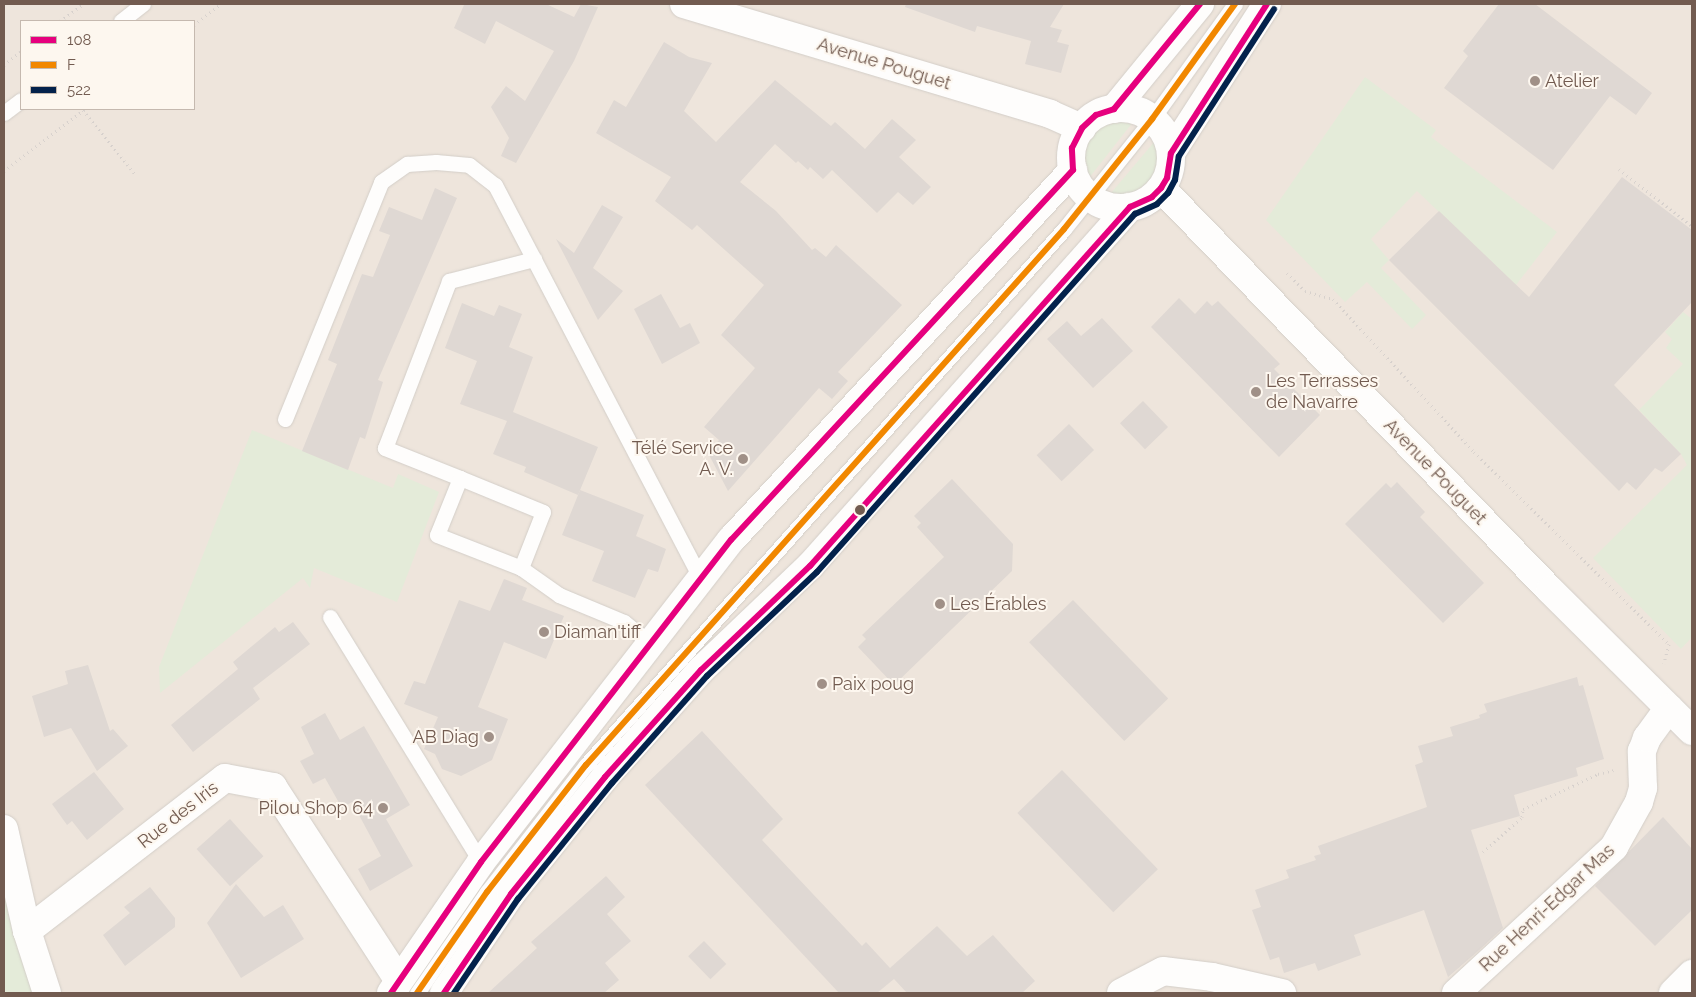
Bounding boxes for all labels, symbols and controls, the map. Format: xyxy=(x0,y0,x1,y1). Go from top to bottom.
legend xyxy=(20,20,195,110)
text: 108 xyxy=(67,31,92,49)
street label: Avenue Pouguet xyxy=(815,33,953,95)
text: F xyxy=(67,56,76,74)
place label: Atelier xyxy=(1545,70,1599,92)
marker: Atelier xyxy=(1529,75,1541,87)
text: 522 xyxy=(67,81,91,99)
place label: Les Terrasses de Navarre xyxy=(1266,371,1379,414)
marker: Les Terrasses de Navarre xyxy=(1250,386,1262,398)
street label: Avenue Pouguet xyxy=(1379,415,1491,529)
place label: Télé Service A. V. xyxy=(632,438,733,480)
marker: Télé Service A. V. xyxy=(737,453,749,465)
unlabelled marker xyxy=(855,505,865,515)
place label: Les Érables xyxy=(950,593,1046,615)
marker: Les Érables xyxy=(934,598,946,610)
place label: Diaman'tiff xyxy=(554,621,641,643)
marker: Diaman'tiff xyxy=(538,626,550,638)
place label: Paix poug xyxy=(832,673,914,695)
marker: Paix poug xyxy=(816,678,828,690)
place label: AB Diag xyxy=(413,726,479,748)
marker: AB Diag xyxy=(483,731,495,743)
street label: Rue des Iris xyxy=(134,777,222,853)
place label: Pilou Shop 64 xyxy=(258,797,373,819)
marker: Pilou Shop 64 xyxy=(377,802,389,814)
street label: Rue Henri-Edgar Mas xyxy=(1475,840,1619,976)

